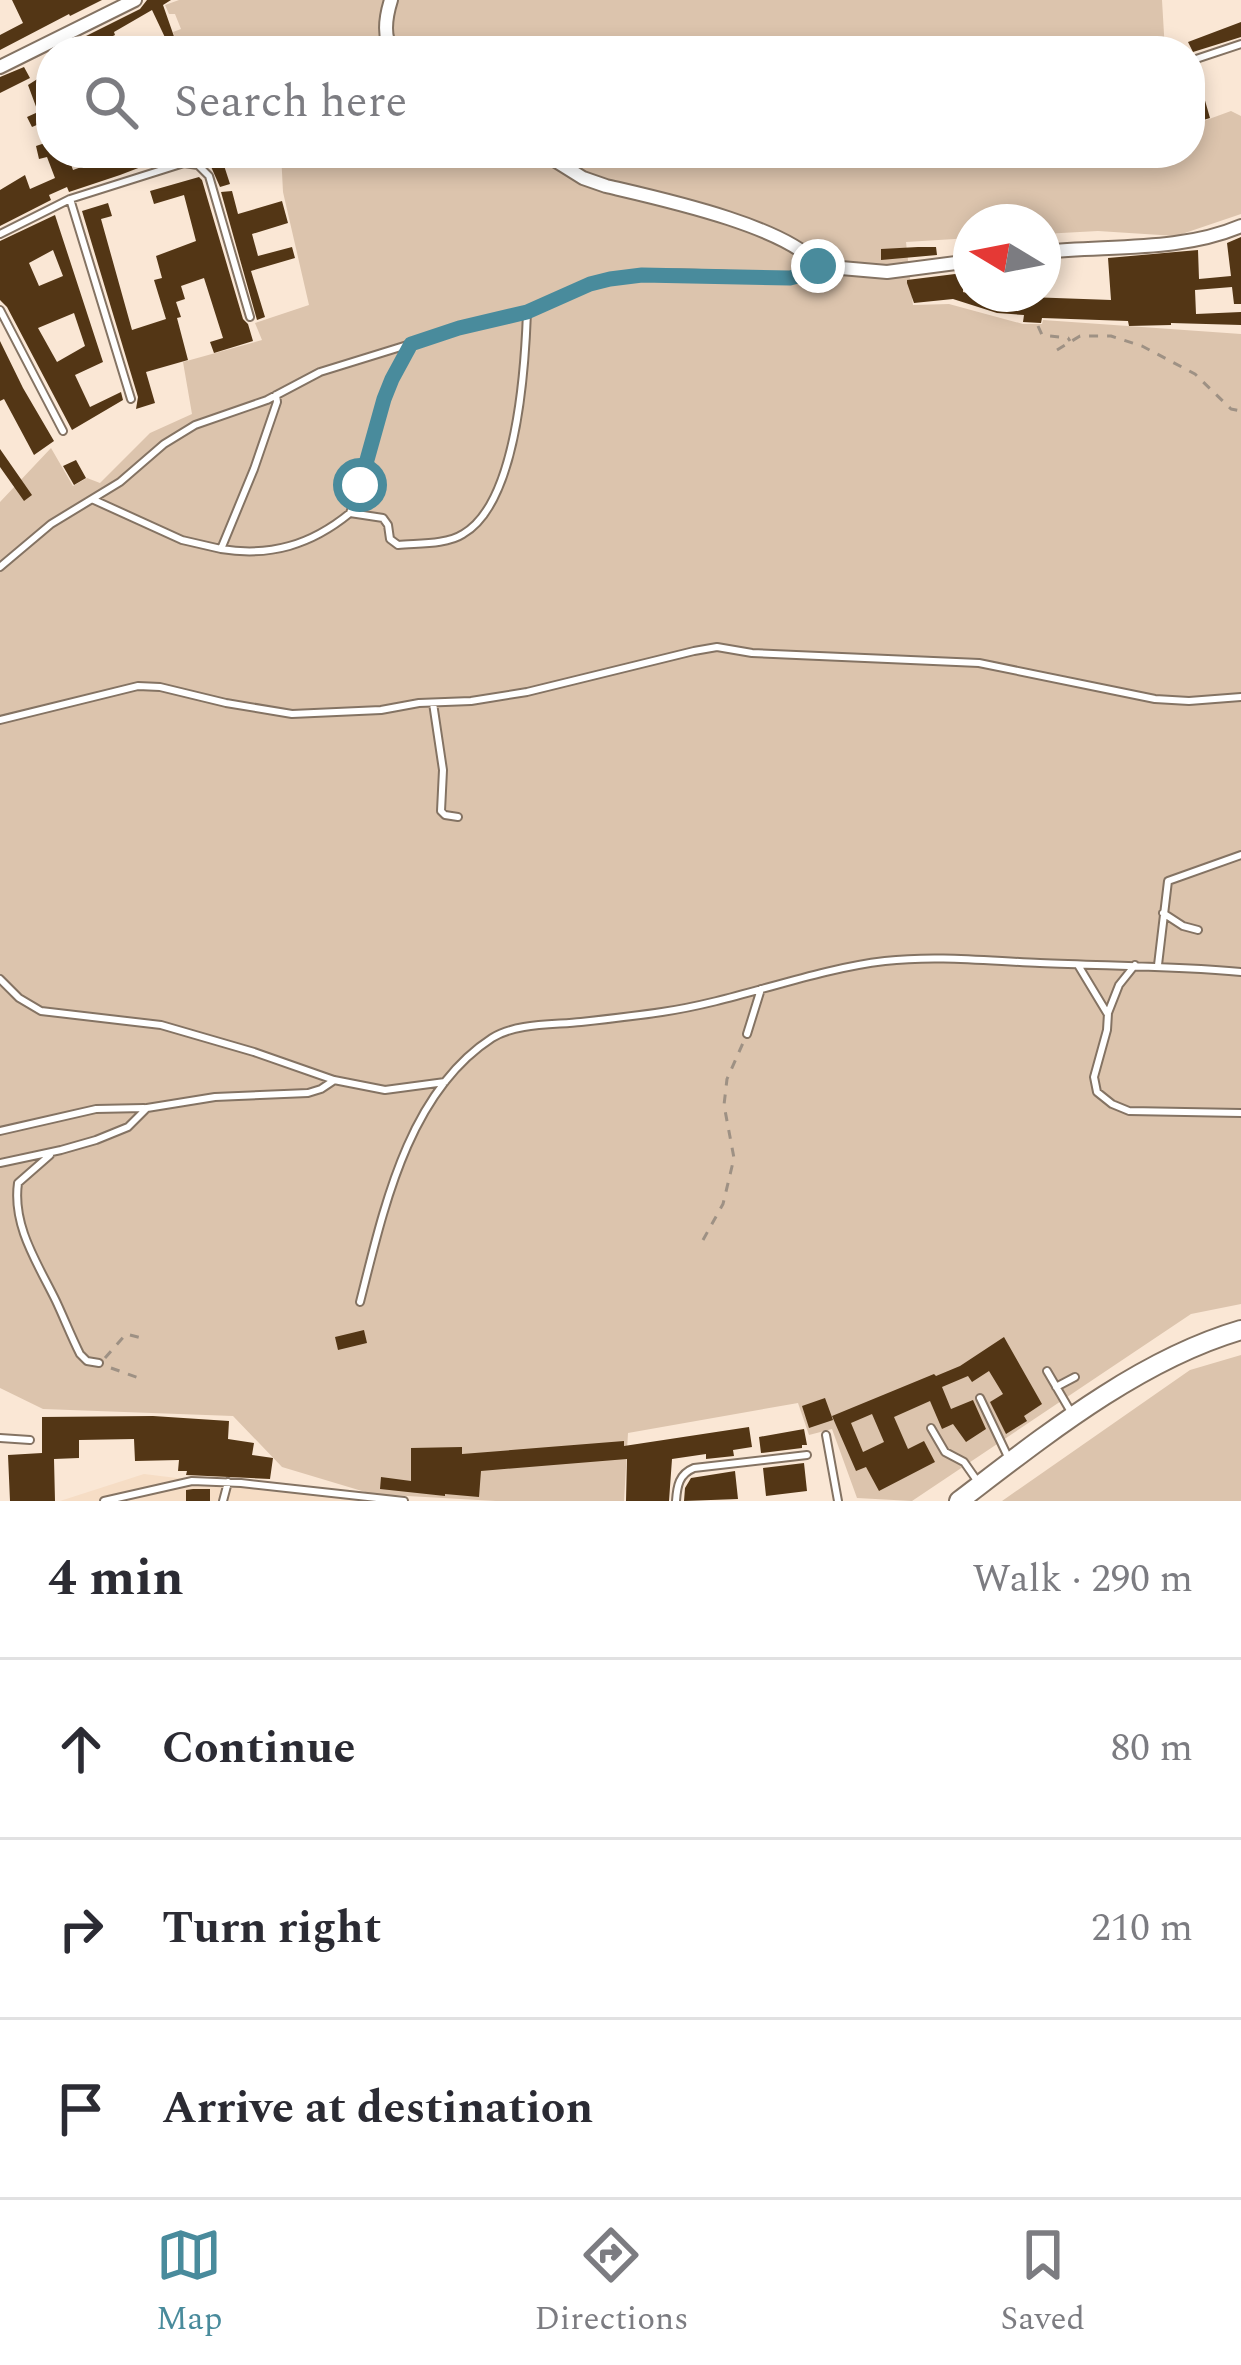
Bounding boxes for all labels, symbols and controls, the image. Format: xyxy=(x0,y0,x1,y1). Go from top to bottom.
search box xyxy=(36,36,1205,168)
text: Search here xyxy=(174,68,407,137)
icon: search xyxy=(78,69,144,135)
north arrow xyxy=(953,204,1061,312)
route end xyxy=(791,239,845,293)
route start xyxy=(333,458,387,512)
text: 4 min xyxy=(48,1540,184,1618)
text: Walk · 290 m xyxy=(972,1550,1193,1609)
text: Continue xyxy=(162,1714,355,1783)
icon: ahead xyxy=(48,1716,114,1782)
text: 80 m xyxy=(1111,1719,1193,1778)
text: Turn right xyxy=(162,1894,381,1963)
icon: right xyxy=(48,1896,114,1962)
text: 210 m xyxy=(1091,1899,1193,1958)
text: Arrive at destination xyxy=(162,2074,593,2143)
icon: arrive xyxy=(48,2076,114,2142)
tab: Map xyxy=(156,2222,222,2344)
tab: Directions xyxy=(534,2222,688,2344)
tab: Saved xyxy=(1000,2222,1085,2344)

